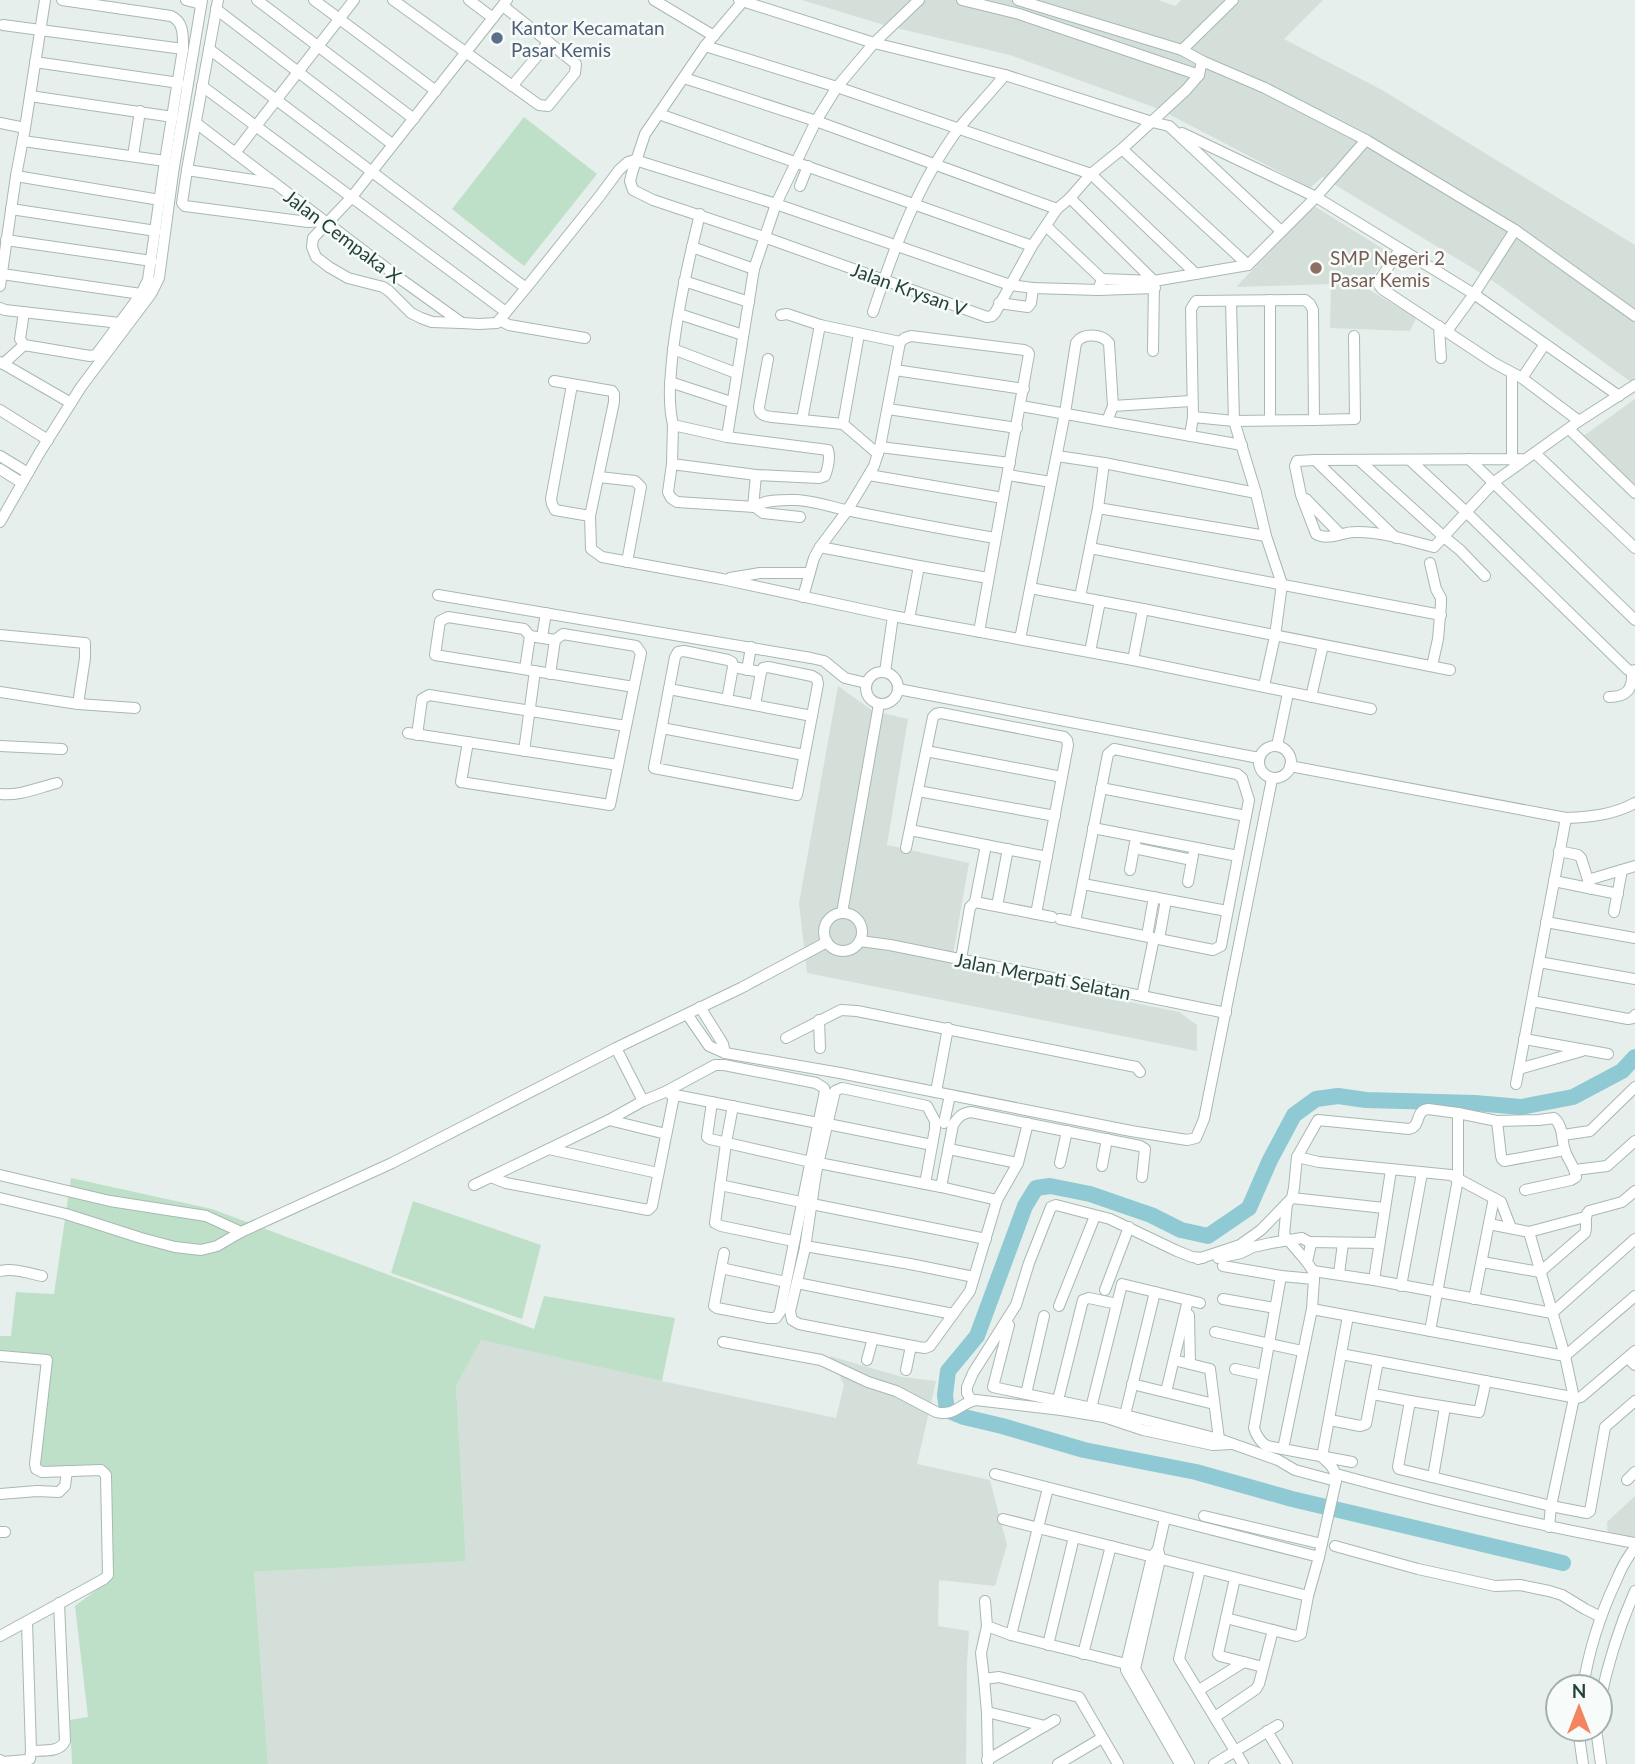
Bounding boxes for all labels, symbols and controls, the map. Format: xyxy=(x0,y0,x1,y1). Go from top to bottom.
place label: Kantor Kecamatan Pasar Kemis xyxy=(511,16,665,61)
marker: Kantor Kecamatan Pasar Kemis xyxy=(489,30,505,46)
street label: Jalan Cempaka X xyxy=(280,184,407,288)
place label: SMP Negeri 2 Pasar Kemis xyxy=(1330,246,1445,291)
street label: Jalan Krysan V xyxy=(848,258,970,321)
marker: SMP Negeri 2 Pasar Kemis xyxy=(1308,260,1324,276)
street label: Jalan Merpati Selatan xyxy=(953,948,1133,1004)
north arrow xyxy=(1544,1673,1614,1743)
text: N xyxy=(1572,1679,1586,1702)

